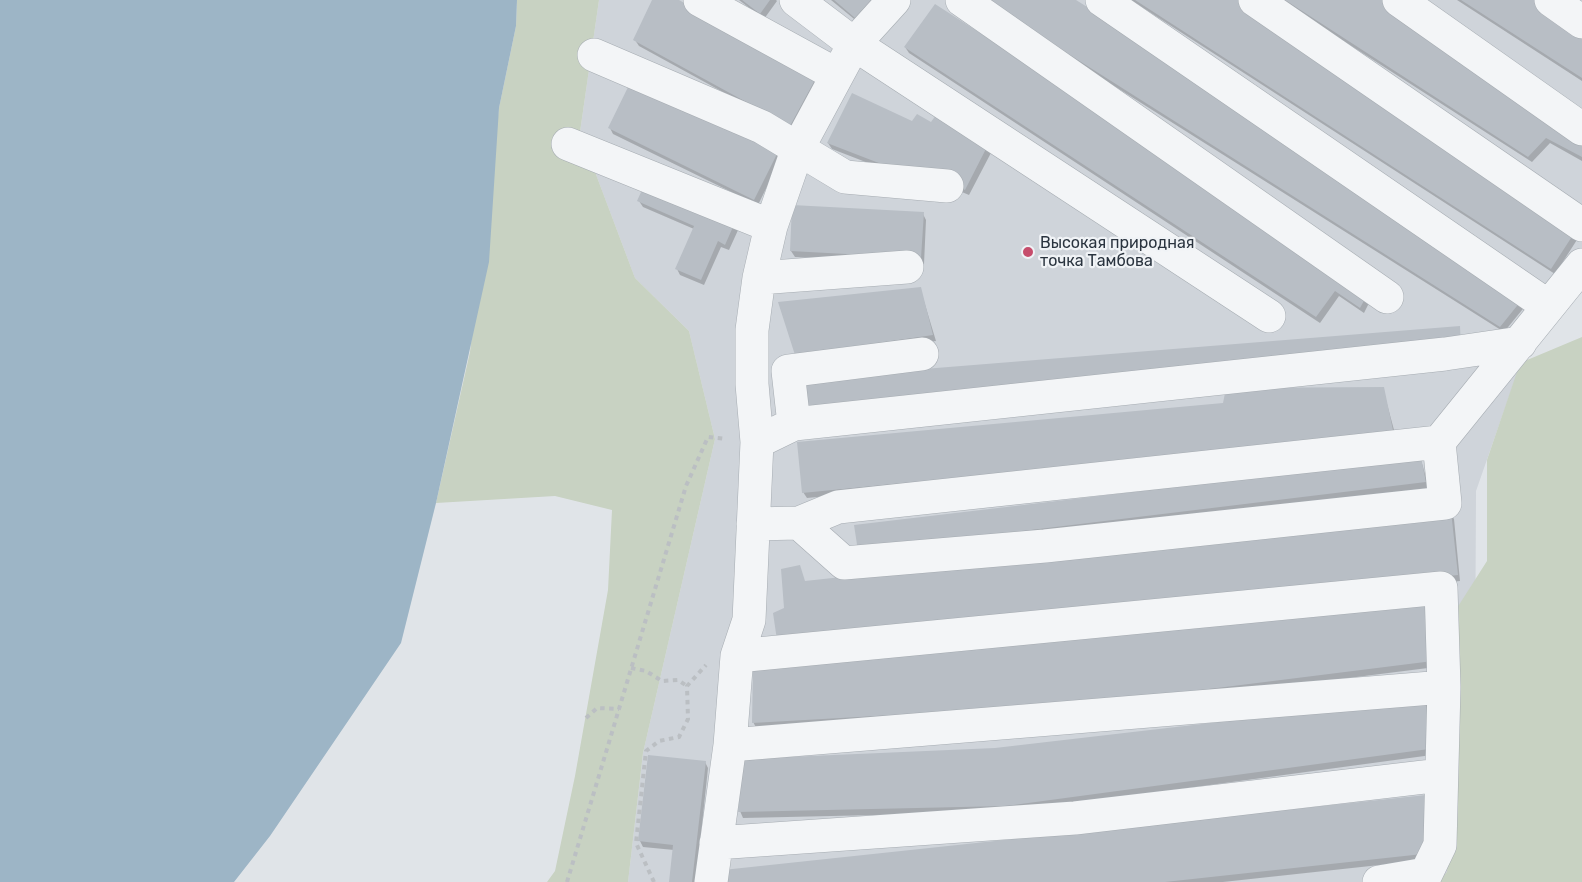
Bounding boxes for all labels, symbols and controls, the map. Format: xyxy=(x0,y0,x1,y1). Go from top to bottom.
place label: Высокая природная точка Тамбова xyxy=(1040,233,1194,271)
marker: Высокая природная точка Тамбова xyxy=(1021,245,1035,259)

